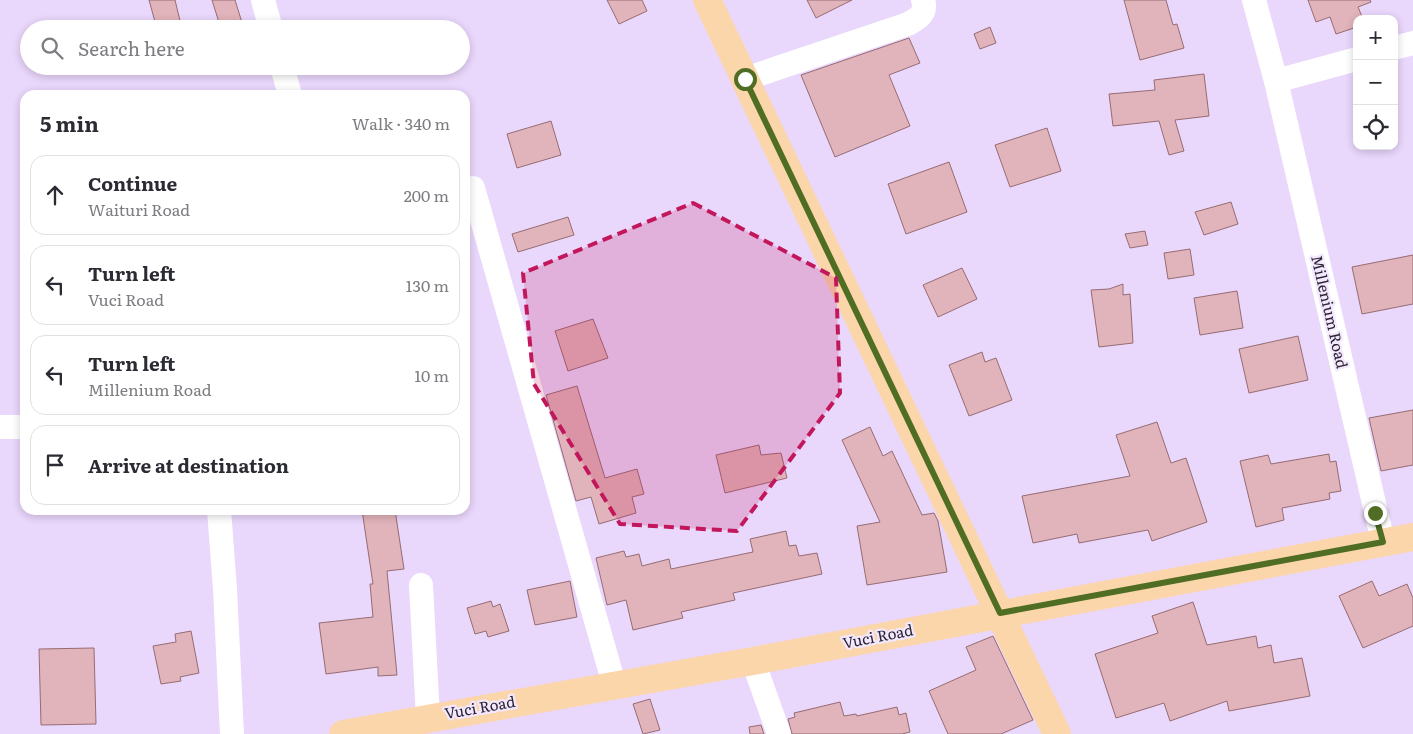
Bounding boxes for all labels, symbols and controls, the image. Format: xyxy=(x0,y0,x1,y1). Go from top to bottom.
map controls xyxy=(1353,15,1398,150)
button: + xyxy=(1353,15,1398,60)
search box xyxy=(20,20,470,75)
icon: search xyxy=(38,34,66,62)
text: Search here xyxy=(78,34,185,62)
button: − xyxy=(1353,60,1398,105)
route start xyxy=(734,68,757,91)
button: locate xyxy=(1353,105,1398,150)
text: 5 min xyxy=(40,107,99,138)
text: Walk · 340 m xyxy=(352,111,450,135)
text: Continue xyxy=(88,169,177,197)
icon: ahead xyxy=(41,181,69,209)
text: 200 m xyxy=(404,183,449,207)
text: Waituri Road xyxy=(88,197,190,221)
street label: Millenium Road xyxy=(1306,253,1355,371)
text: Turn left xyxy=(88,259,175,287)
icon: left xyxy=(41,271,69,299)
text: 130 m xyxy=(406,273,449,297)
text: Vuci Road xyxy=(88,287,164,311)
text: Turn left xyxy=(88,349,175,377)
icon: left xyxy=(41,361,69,389)
text: 10 m xyxy=(415,363,449,387)
text: Millenium Road xyxy=(88,377,212,401)
icon: arrive xyxy=(41,451,69,479)
text: Arrive at destination xyxy=(88,451,289,479)
route end xyxy=(1364,502,1387,525)
street label: Vuci Road xyxy=(841,617,915,654)
street label: Vuci Road xyxy=(443,689,517,724)

